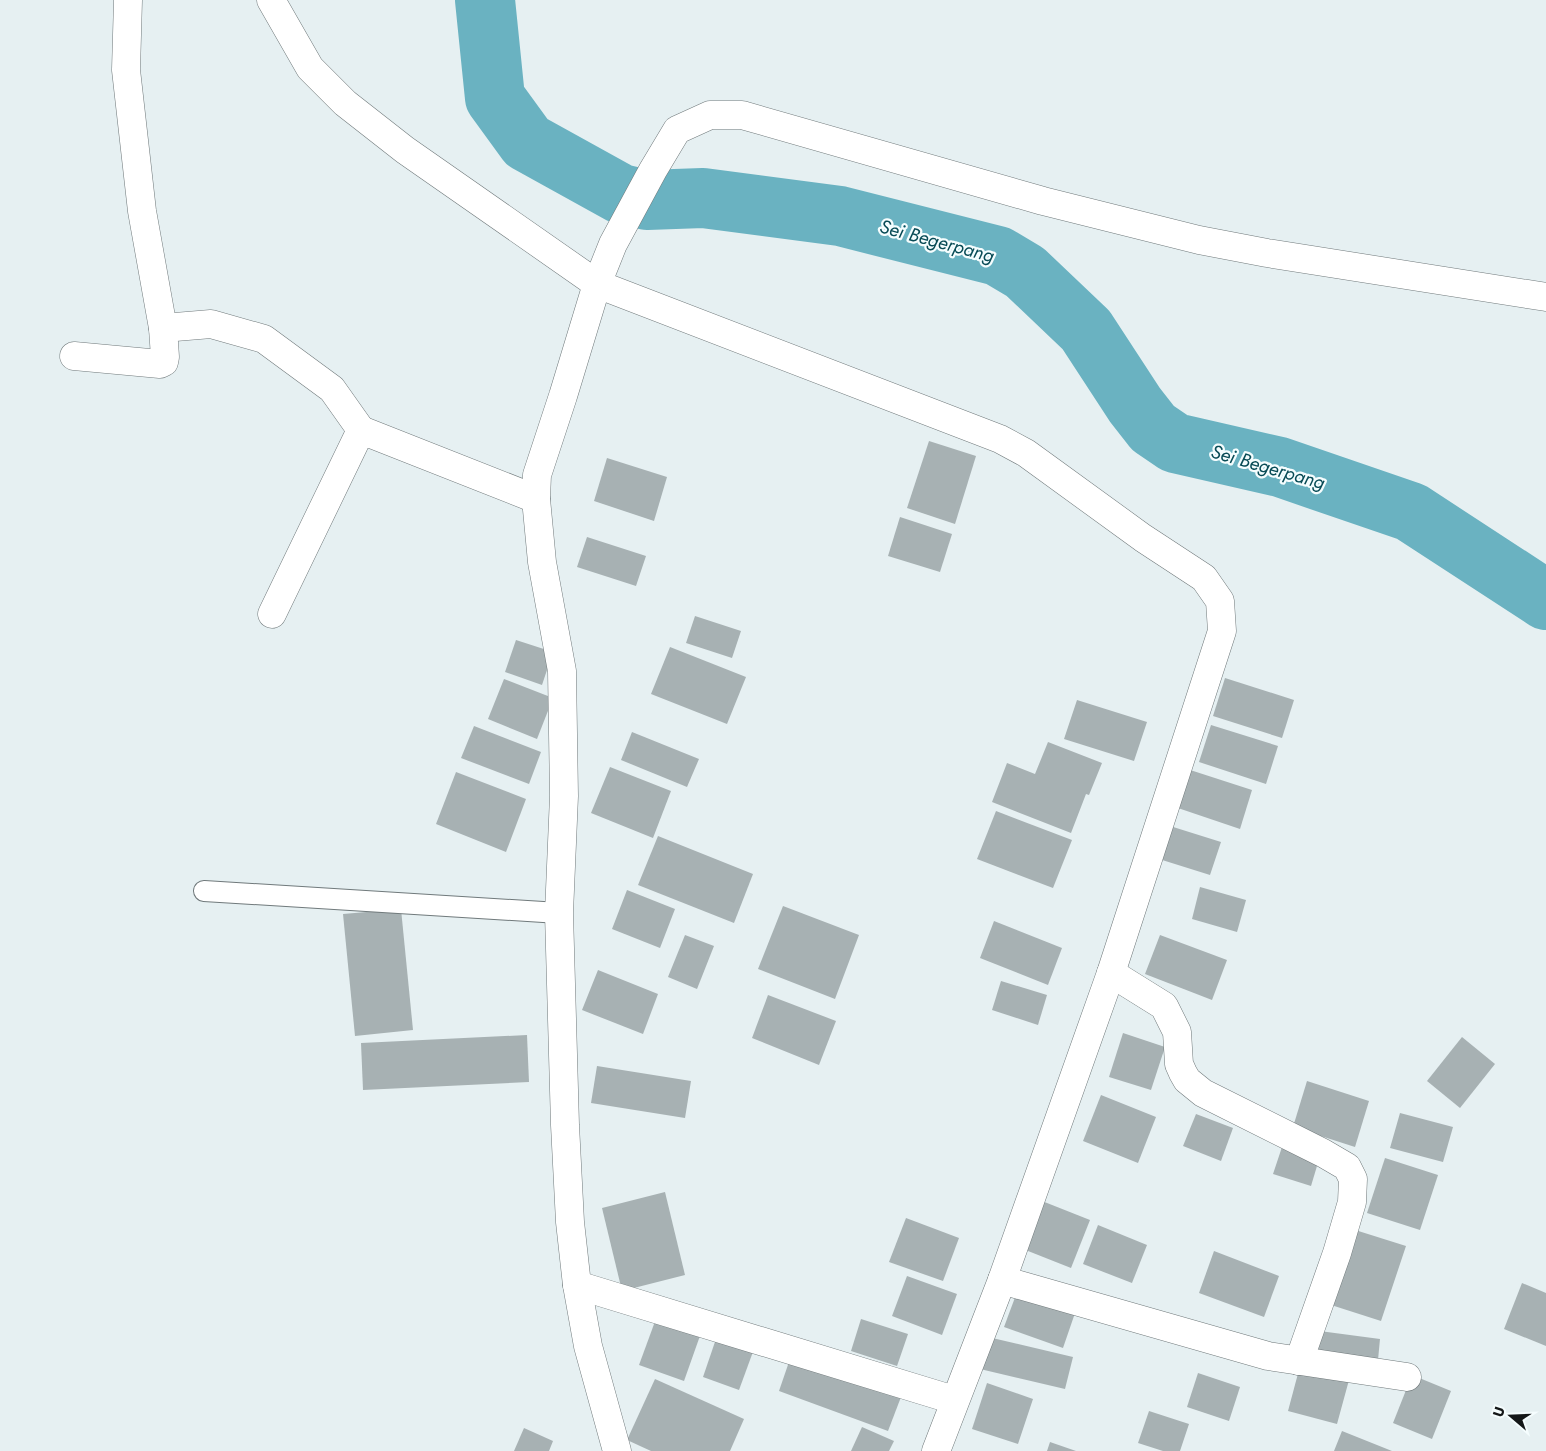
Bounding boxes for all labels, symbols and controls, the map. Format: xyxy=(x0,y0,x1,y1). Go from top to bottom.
water label: Sei Begerpang xyxy=(877,213,998,269)
water label: Sei Begerpang xyxy=(1208,438,1329,496)
north arrow xyxy=(1486,1391,1536,1441)
text: U xyxy=(1488,1404,1510,1420)

